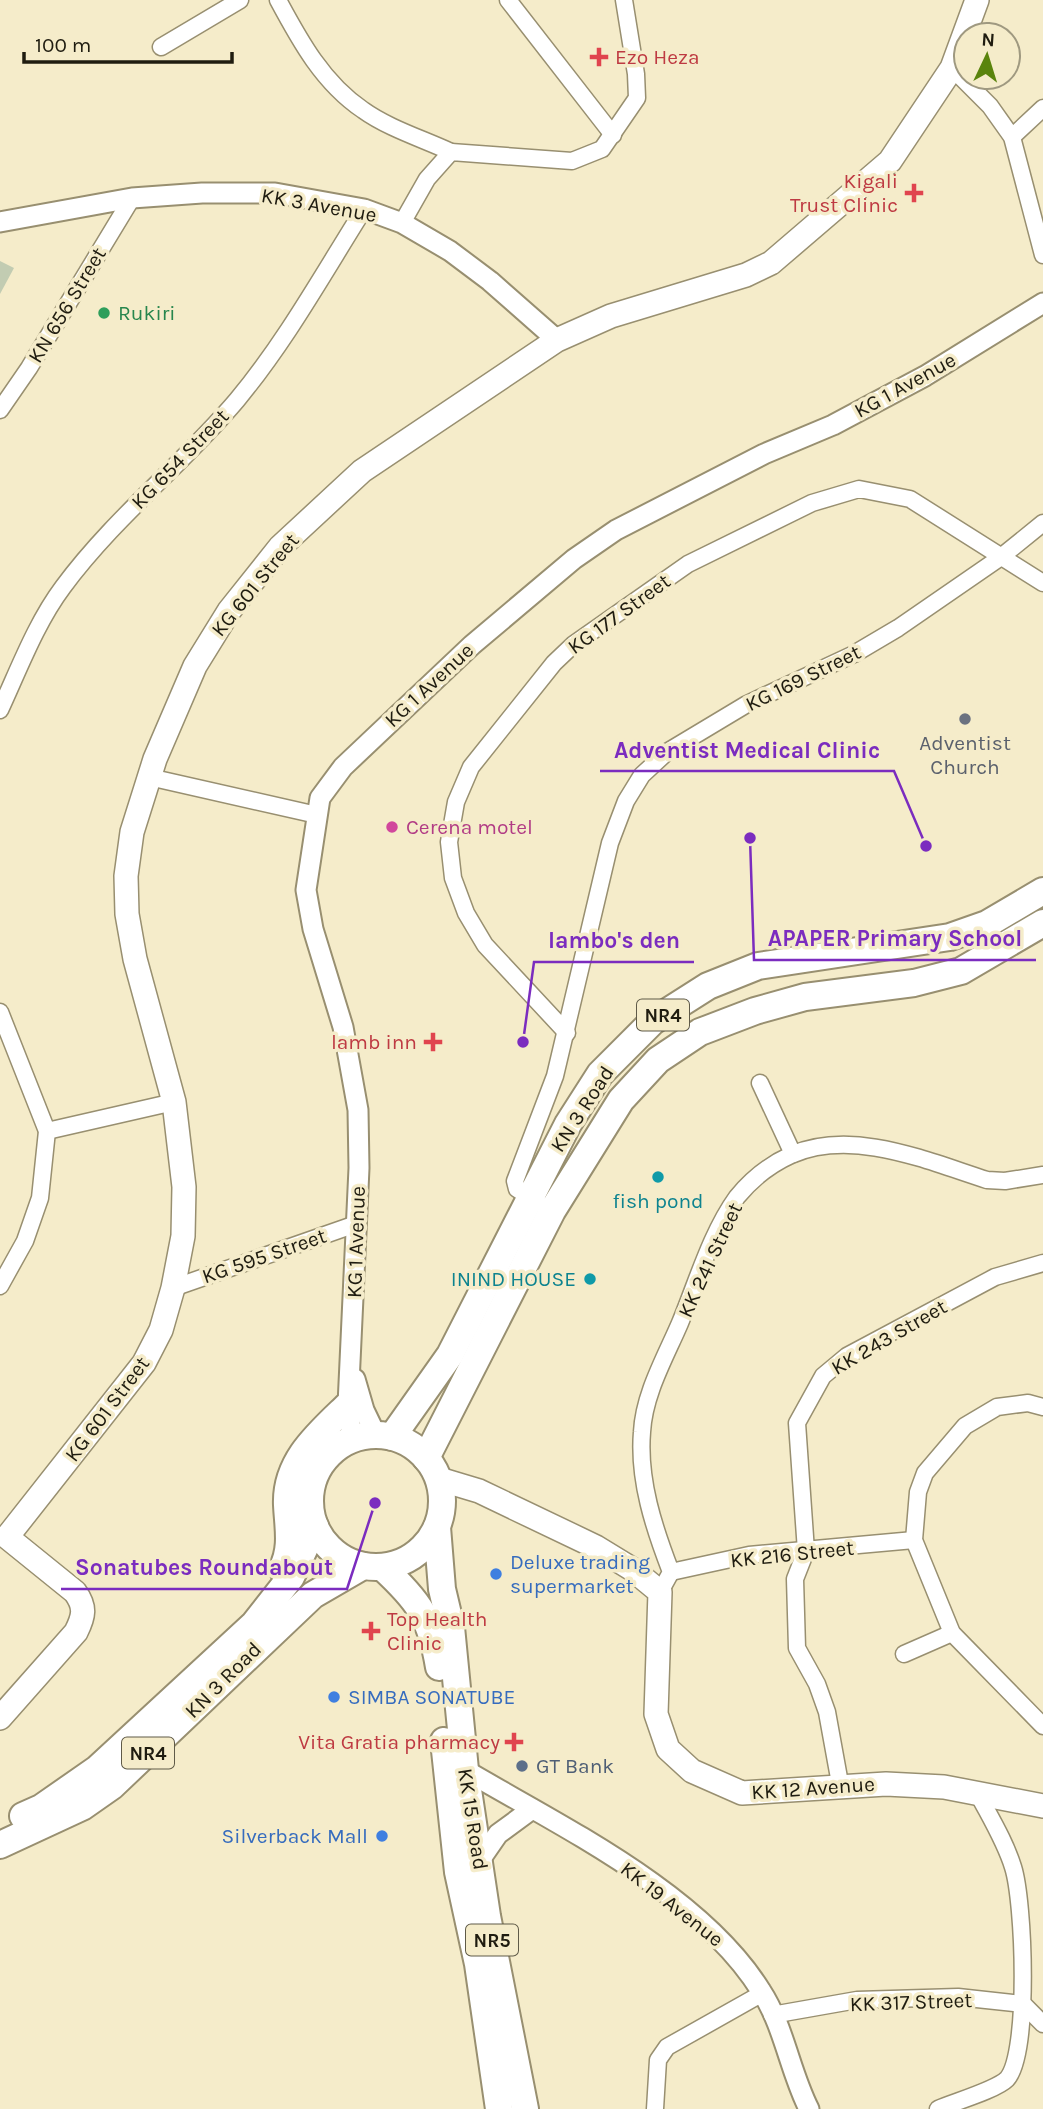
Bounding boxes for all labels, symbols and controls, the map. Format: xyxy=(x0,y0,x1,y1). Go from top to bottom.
scale bar xyxy=(24,21,233,65)
north arrow xyxy=(952,21,1022,91)
text: N xyxy=(981,29,996,51)
text: 100 m xyxy=(35,33,92,57)
place label: Ezo Heza xyxy=(615,45,700,69)
marker: Ezo Heza xyxy=(589,47,609,67)
place label: Kigali Trust Clinic xyxy=(790,169,898,217)
street label: KK 3 Avenue xyxy=(259,183,379,227)
marker: Kigali Trust Clinic xyxy=(904,183,924,203)
street label: KN 656 Street xyxy=(23,243,111,367)
place label: Rukiri xyxy=(118,301,176,325)
marker: Rukiri xyxy=(96,305,112,321)
street label: KG 1 Avenue xyxy=(850,347,960,423)
street label: KG 654 Street xyxy=(126,404,234,514)
street label: KG 601 Street xyxy=(206,529,304,641)
street label: KG 177 Street xyxy=(563,569,675,659)
street label: KG 1 Avenue xyxy=(380,638,478,732)
street label: KG 169 Street xyxy=(742,640,865,716)
marker: Adventist Church xyxy=(957,711,973,727)
callout: Adventist Medical Clinic xyxy=(600,727,894,771)
place label: Adventist Church xyxy=(919,731,1011,779)
text: Adventist Medical Clinic xyxy=(614,737,880,764)
place label: Cerena motel xyxy=(406,815,533,839)
marker: Cerena motel xyxy=(384,819,400,835)
callout: APAPER Primary School xyxy=(754,916,1036,960)
callout: lambo's den xyxy=(534,918,694,962)
text: APAPER Primary School xyxy=(768,925,1022,952)
text: lambo's den xyxy=(548,927,680,954)
road number: NR4 xyxy=(637,1000,689,1030)
place label: lamb inn xyxy=(331,1030,417,1054)
marker: lamb inn xyxy=(423,1032,443,1052)
street label: KN 3 Road xyxy=(545,1061,619,1157)
marker: fish pond xyxy=(650,1169,666,1185)
street label: KG 1 Avenue xyxy=(342,1185,370,1299)
place label: fish pond xyxy=(612,1189,704,1213)
street label: KK 241 Street xyxy=(673,1199,747,1321)
street label: KG 595 Street xyxy=(199,1223,329,1288)
place label: ININD HOUSE xyxy=(451,1267,576,1291)
marker: ININD HOUSE xyxy=(582,1271,598,1287)
street label: KK 243 Street xyxy=(827,1294,951,1380)
street label: KG 601 Street xyxy=(60,1352,154,1466)
street label: KK 216 Street xyxy=(729,1536,855,1572)
callout: Sonatubes Roundabout xyxy=(61,1545,347,1589)
place label: Deluxe trading supermarket xyxy=(510,1550,650,1598)
text: Sonatubes Roundabout xyxy=(75,1554,333,1581)
marker: Deluxe trading supermarket xyxy=(488,1566,504,1582)
place label: Top Health Clinic xyxy=(387,1607,487,1655)
marker: Top Health Clinic xyxy=(361,1621,381,1641)
street label: KN 3 Road xyxy=(180,1637,266,1723)
place label: SIMBA SONATUBE xyxy=(348,1685,515,1709)
marker: SIMBA SONATUBE xyxy=(326,1689,342,1705)
place label: Vita Gratia pharmacy xyxy=(298,1730,500,1754)
marker: Vita Gratia pharmacy xyxy=(506,1734,522,1750)
road number: NR4 xyxy=(122,1737,174,1768)
place label: GT Bank xyxy=(536,1754,614,1778)
marker: GT Bank xyxy=(514,1758,530,1774)
street label: KK 15 Road xyxy=(453,1766,493,1872)
street label: KK 12 Avenue xyxy=(750,1772,876,1804)
place label: Silverback Mall xyxy=(221,1824,368,1848)
marker: Silverback Mall xyxy=(374,1828,390,1844)
street label: KK 19 Avenue xyxy=(616,1856,728,1952)
road number: NR5 xyxy=(466,1924,518,1956)
street label: KK 317 Street xyxy=(849,1988,973,2016)

